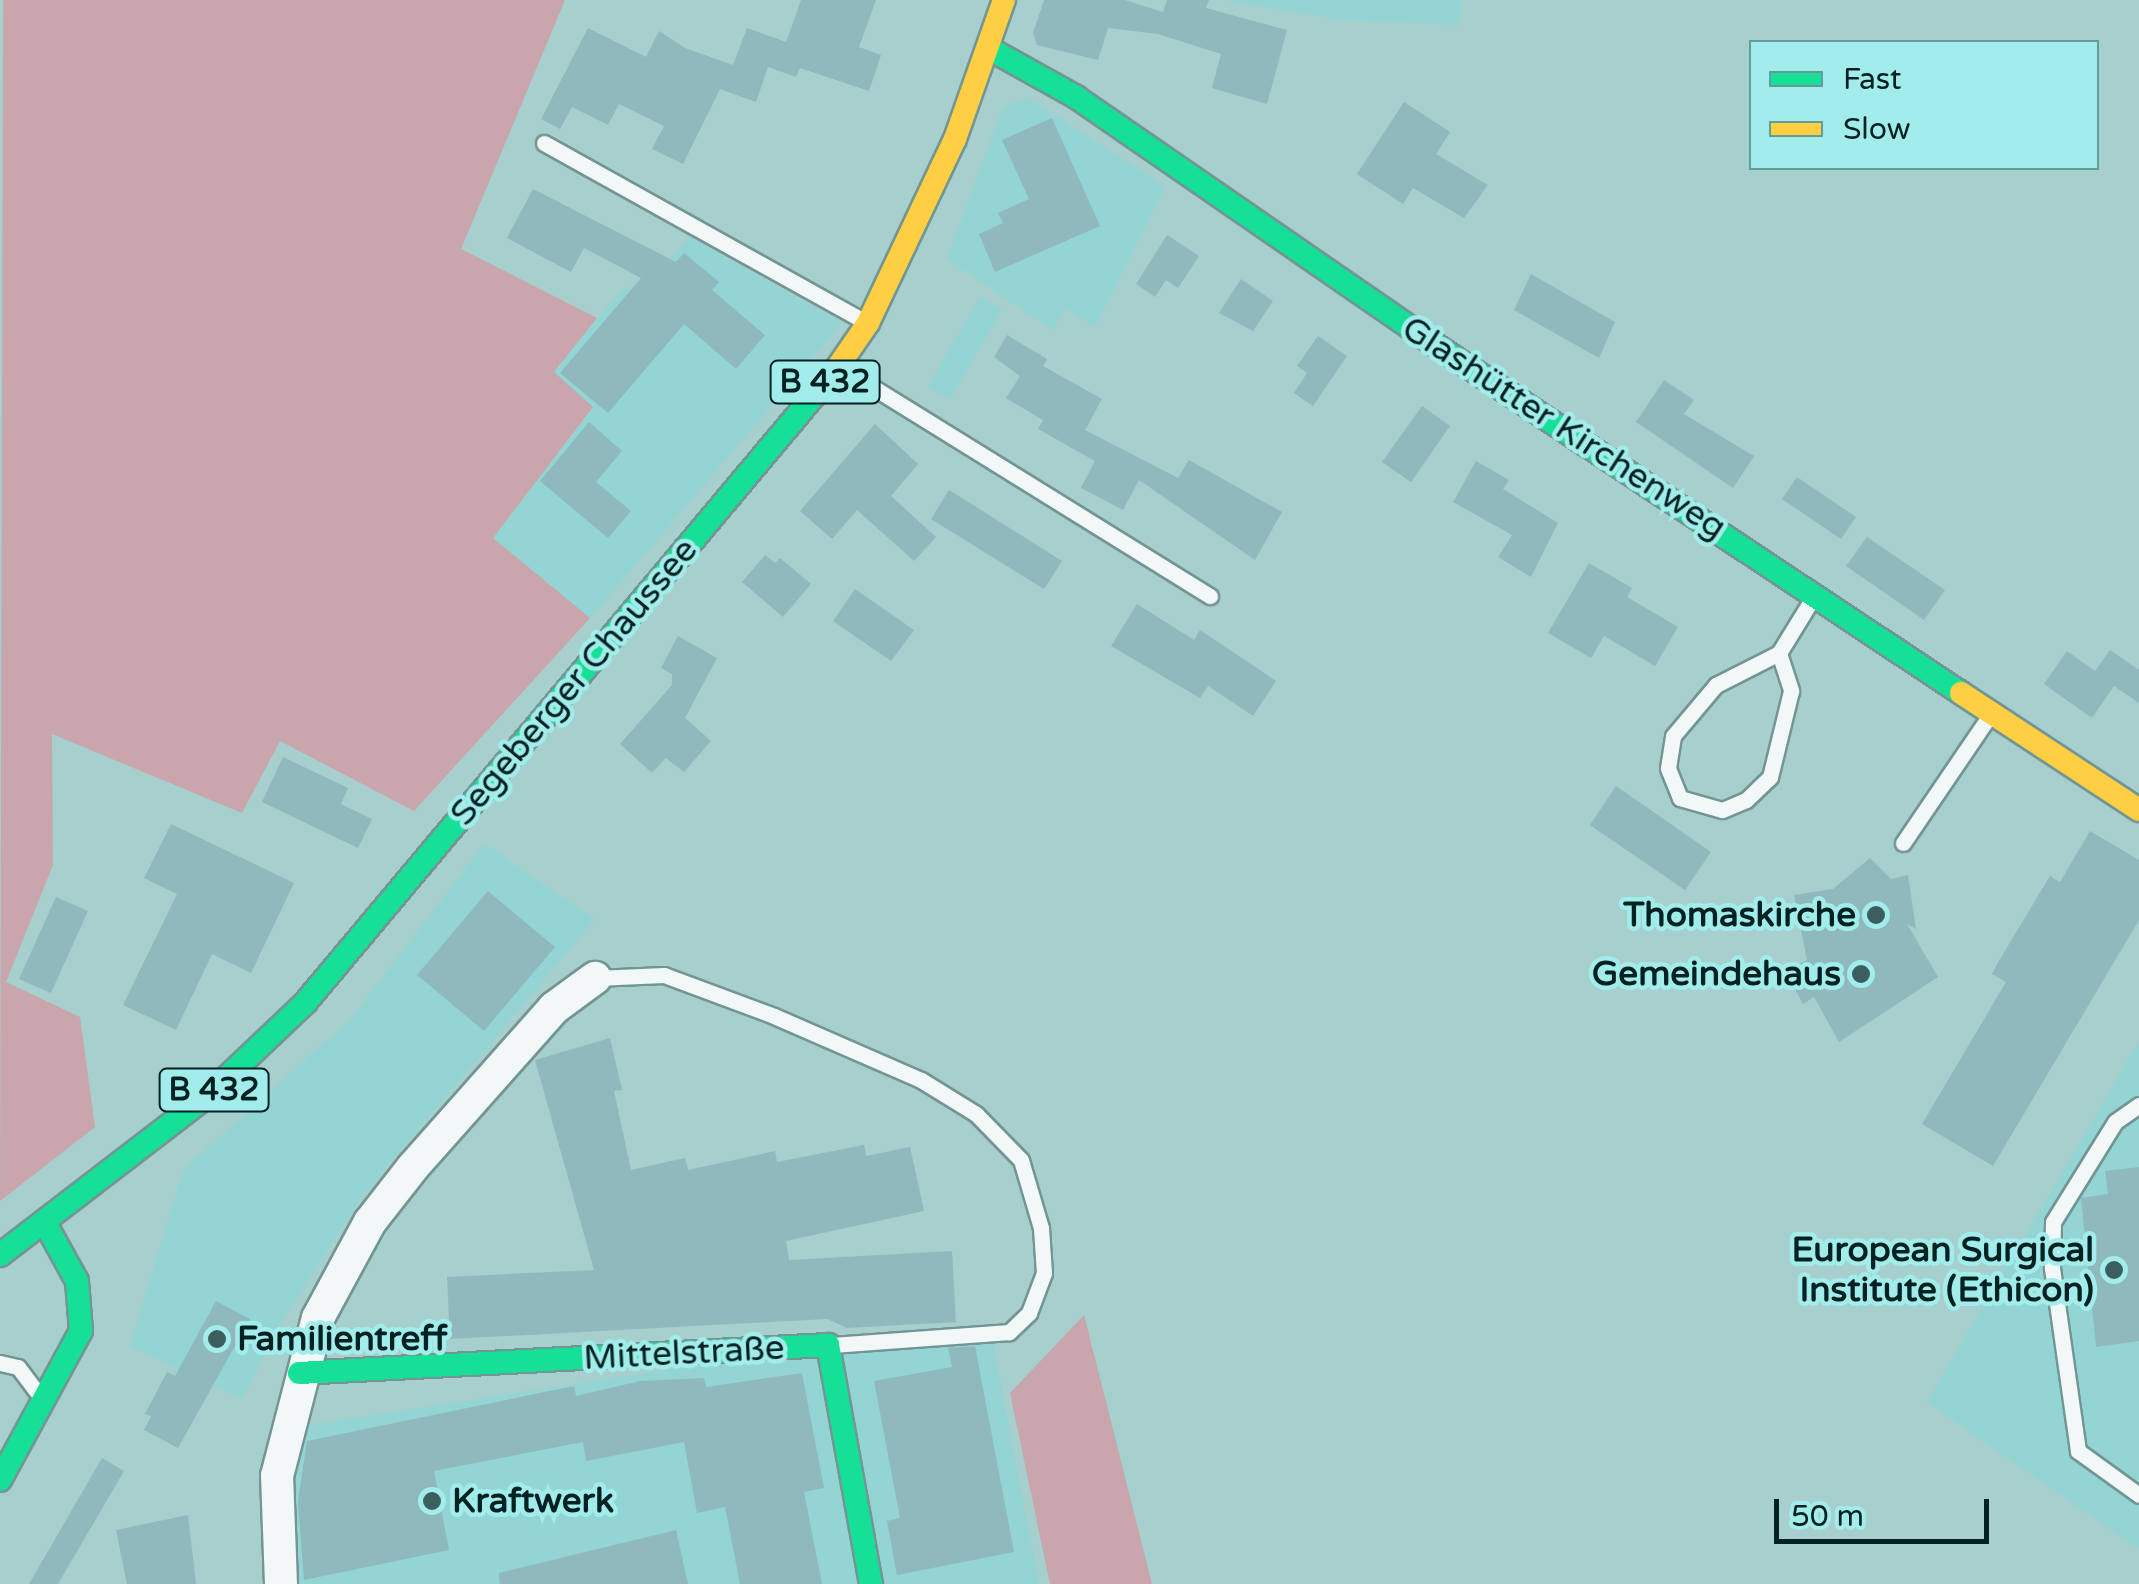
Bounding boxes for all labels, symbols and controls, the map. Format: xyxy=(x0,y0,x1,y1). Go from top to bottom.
legend xyxy=(1749,40,2099,170)
text: Fast xyxy=(1843,61,1902,98)
text: Slow xyxy=(1843,111,1911,148)
street label: Glashütter Kirchenweg xyxy=(1394,307,1734,549)
road number: B 432 xyxy=(768,355,882,409)
street label: Segeberger Chaussee xyxy=(442,530,706,834)
place label: Thomaskirche xyxy=(1623,894,1856,936)
marker: Thomaskirche xyxy=(1865,904,1887,926)
place label: Gemeindehaus xyxy=(1592,953,1841,995)
marker: Gemeindehaus xyxy=(1850,963,1872,985)
road number: B 432 xyxy=(156,1063,272,1117)
place label: European Surgical Institute (Ethicon) xyxy=(1791,1229,2094,1311)
marker: European Surgical Institute (Ethicon) xyxy=(2103,1259,2125,1281)
place label: Familientreff xyxy=(237,1318,447,1360)
street label: Mittelstraße xyxy=(582,1327,786,1379)
marker: Familientreff xyxy=(206,1328,228,1350)
scale bar xyxy=(1779,1479,1994,1541)
place label: Kraftwerk xyxy=(452,1480,614,1522)
marker: Kraftwerk xyxy=(421,1490,443,1512)
text: 50 m xyxy=(1791,1498,1864,1535)

